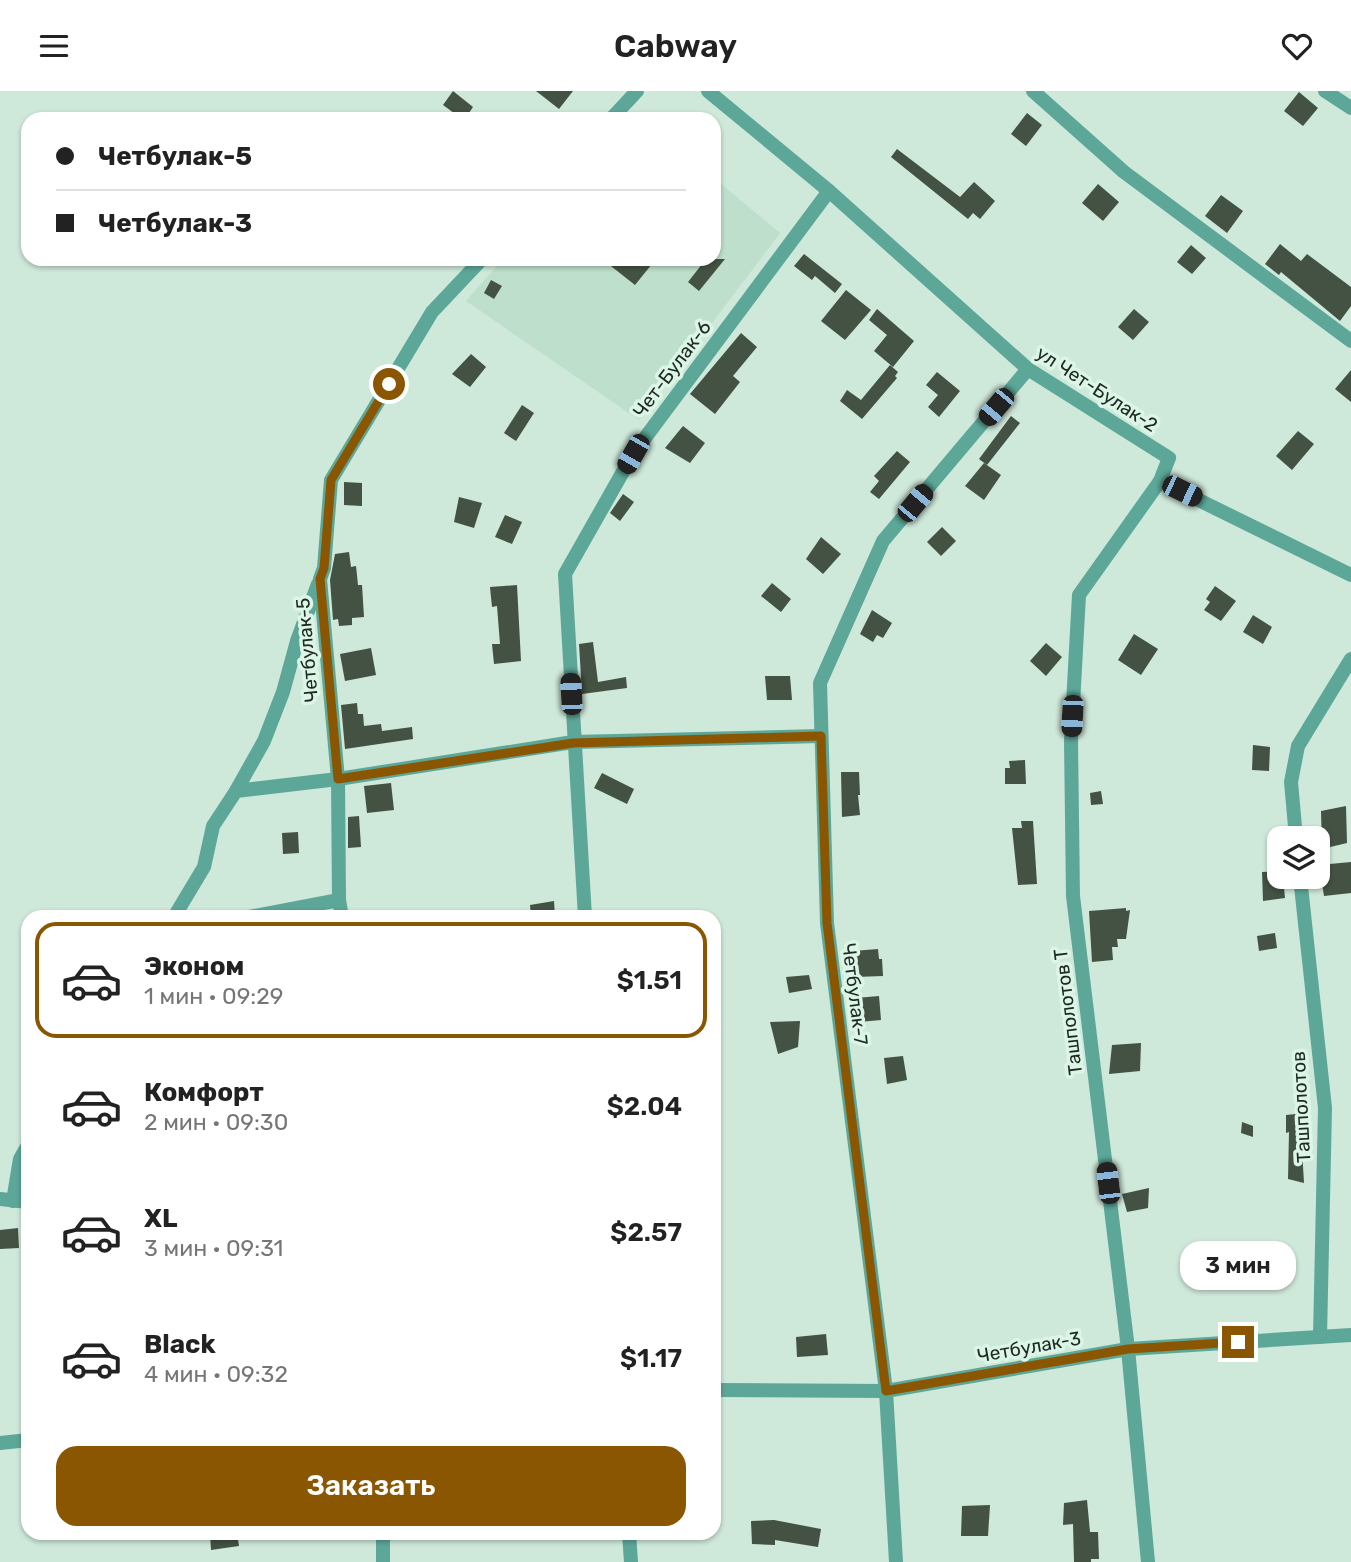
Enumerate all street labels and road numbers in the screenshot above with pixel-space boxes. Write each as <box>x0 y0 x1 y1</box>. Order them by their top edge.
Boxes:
street label: Чет-Булак-6 <box>628 316 716 422</box>
street label: ул Чет-Булак-2 <box>1032 341 1162 437</box>
street label: Четбулак-5 <box>291 597 323 703</box>
street label: Четбулак-7 <box>837 942 873 1046</box>
street label: Ташполотов Т <box>1049 947 1087 1077</box>
street label: Ташполотов <box>1287 1051 1315 1163</box>
street label: Четбулак-3 <box>975 1327 1083 1367</box>

